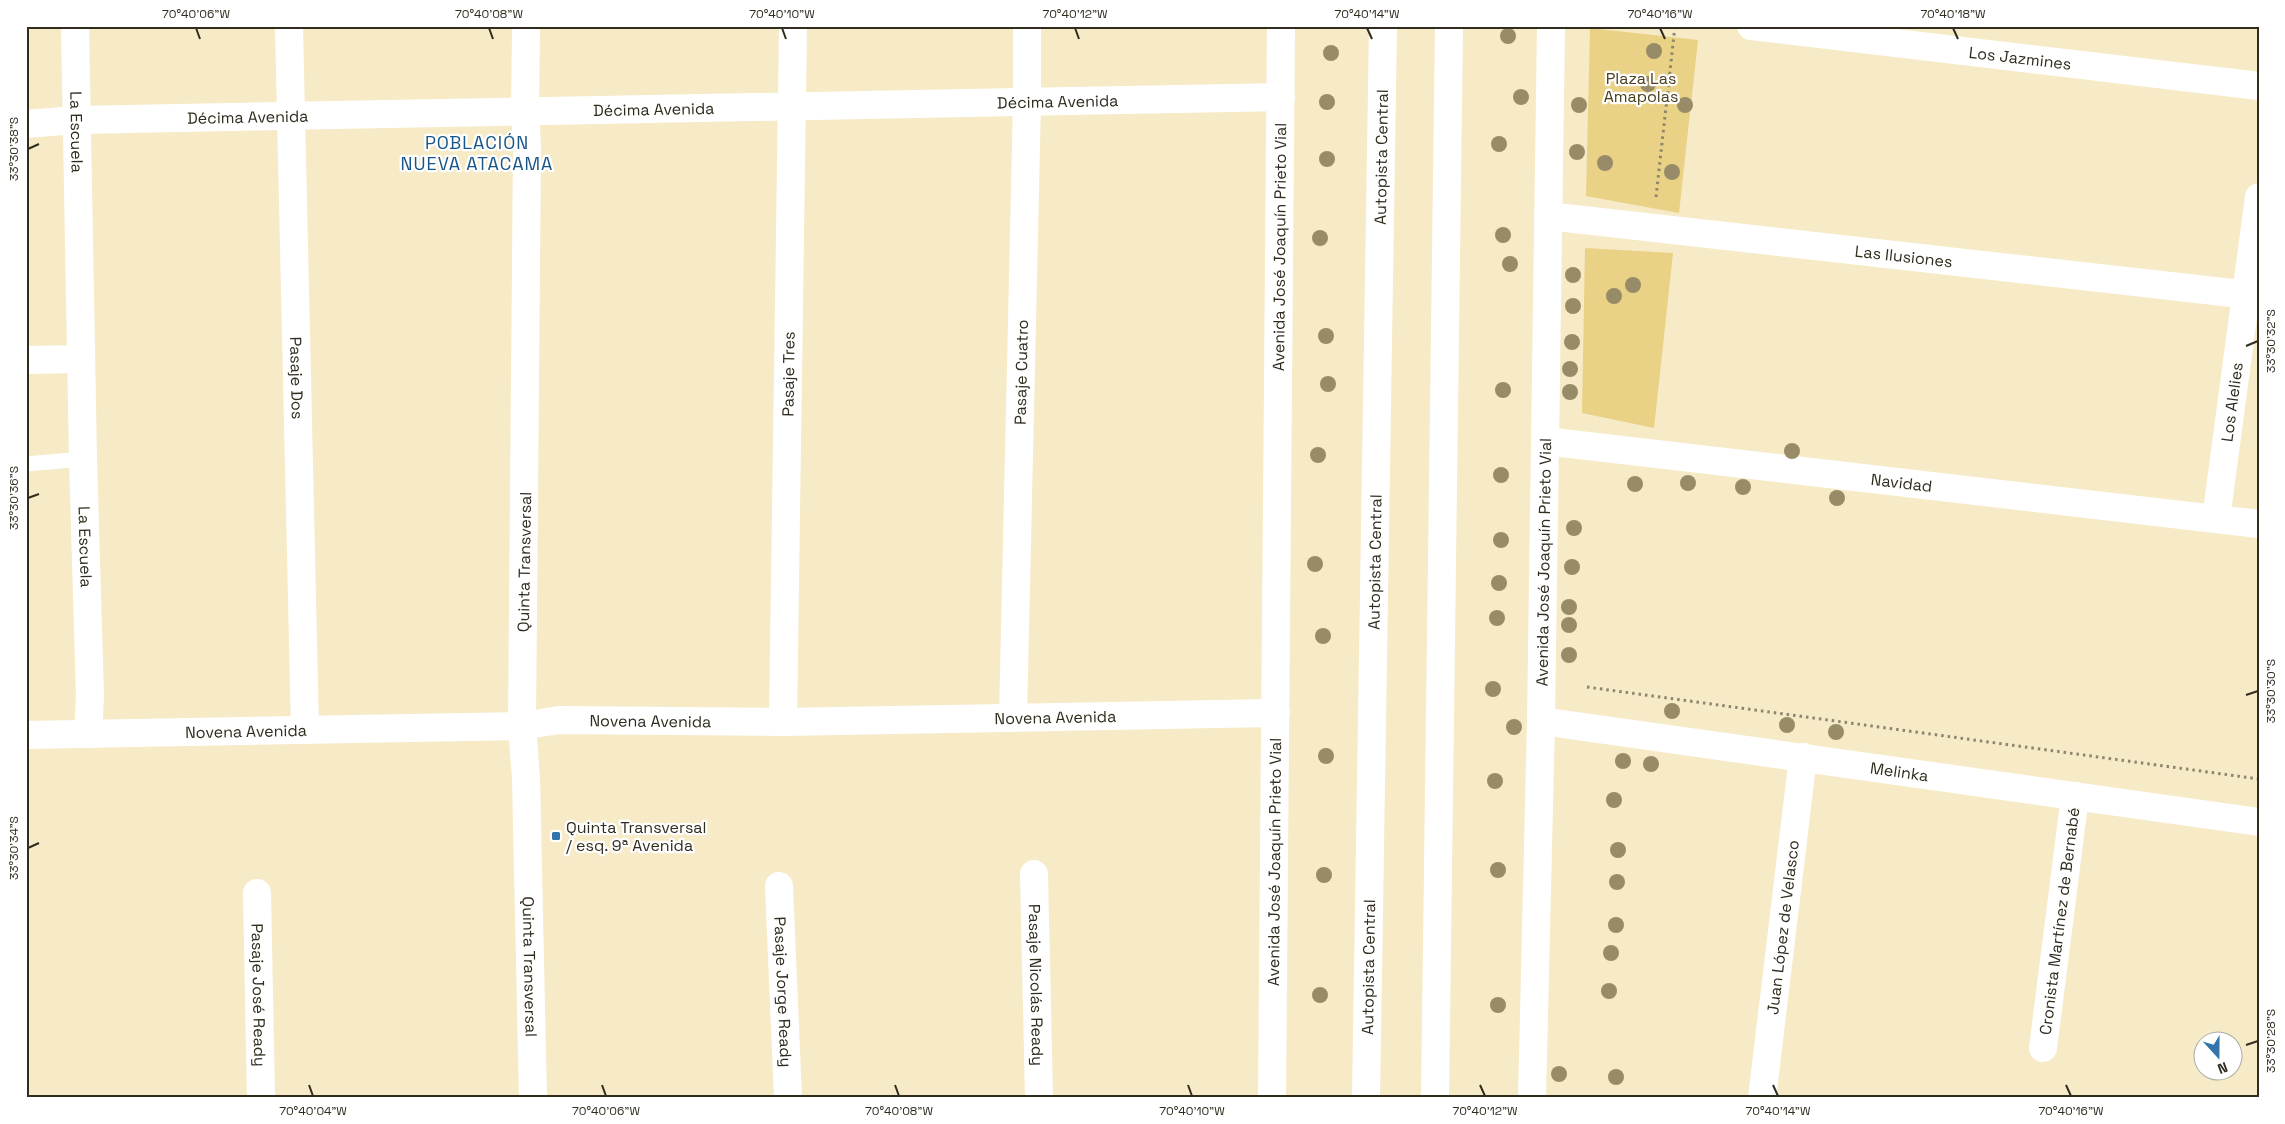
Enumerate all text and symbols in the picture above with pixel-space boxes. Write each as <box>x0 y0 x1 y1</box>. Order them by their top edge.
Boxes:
text: 70°40'06"W <box>162 6 230 22</box>
text: 70°40'08"W <box>455 6 523 22</box>
text: 70°40'10"W <box>749 6 815 22</box>
text: 70°40'12"W <box>1043 6 1108 22</box>
text: 70°40'14"W <box>1335 6 1400 22</box>
text: 70°40'16"W <box>1627 6 1693 22</box>
text: 70°40'18"W <box>1920 6 1986 22</box>
street label: Los Jazmines <box>1968 42 2073 75</box>
park label: Plaza Las Amapolas <box>1604 68 1678 107</box>
street label: Autopista Central <box>1370 89 1393 225</box>
street label: Décima Avenida <box>997 90 1119 113</box>
street label: La Escuela <box>65 91 88 173</box>
street label: Décima Avenida <box>593 98 715 121</box>
street label: Décima Avenida <box>187 106 309 129</box>
text: 33°30'38"S <box>6 117 22 181</box>
street label: Avenida José Joaquín Prieto Vial <box>1268 123 1291 371</box>
district label: POBLACIÓN NUEVA ATACAMA <box>401 131 553 175</box>
street label: Las Ilusiones <box>1854 241 1954 272</box>
text: 33°30'32"S <box>2263 309 2279 373</box>
street label: Pasaje Cuatro <box>1010 319 1033 425</box>
street label: Pasaje Tres <box>777 331 800 417</box>
street label: Pasaje Dos <box>285 336 308 419</box>
street label: Los Alelies <box>2216 361 2248 443</box>
street label: Avenida José Joaquín Prieto Vial <box>1531 438 1556 687</box>
text: 33°30'36"S <box>6 466 22 530</box>
street label: Navidad <box>1870 469 1933 497</box>
street label: Quinta Transversal <box>513 492 536 632</box>
street label: Autopista Central <box>1363 494 1387 630</box>
street label: La Escuela <box>73 506 97 588</box>
text: 33°30'30"S <box>2263 659 2279 723</box>
street label: Novena Avenida <box>994 706 1116 729</box>
street label: Novena Avenida <box>589 710 711 732</box>
street label: Novena Avenida <box>185 720 307 743</box>
street label: Avenida José Joaquín Prieto Vial <box>1263 738 1286 986</box>
street label: Melinka <box>1869 757 1930 786</box>
street label: Cronista Martínez de Bernabé <box>2035 806 2084 1036</box>
text: 33°30'34"S <box>6 816 22 880</box>
place label: Quinta Transversal / esq. 9ª Avenida <box>566 817 706 856</box>
marker: Quinta Transversal / esq. 9ª Avenida <box>550 830 562 842</box>
street label: Juan López de Velasco <box>1762 839 1804 1016</box>
street label: Quinta Transversal <box>518 896 542 1037</box>
street label: Autopista Central <box>1357 899 1380 1035</box>
street label: Pasaje Nicolás Ready <box>1024 904 1048 1066</box>
street label: Pasaje Jorge Ready <box>769 916 797 1068</box>
street label: Pasaje José Ready <box>247 923 270 1067</box>
text: 33°30'28"S <box>2263 1009 2279 1073</box>
north arrow <box>2192 1032 2242 1082</box>
text: N <box>2215 1058 2230 1078</box>
text: 70°40'04"W <box>279 1103 347 1119</box>
text: 70°40'06"W <box>572 1103 640 1119</box>
text: 70°40'08"W <box>865 1103 933 1119</box>
text: 70°40'10"W <box>1159 1103 1225 1119</box>
text: 70°40'12"W <box>1453 1103 1518 1119</box>
text: 70°40'14"W <box>1746 1103 1811 1119</box>
text: 70°40'16"W <box>2038 1103 2104 1119</box>

